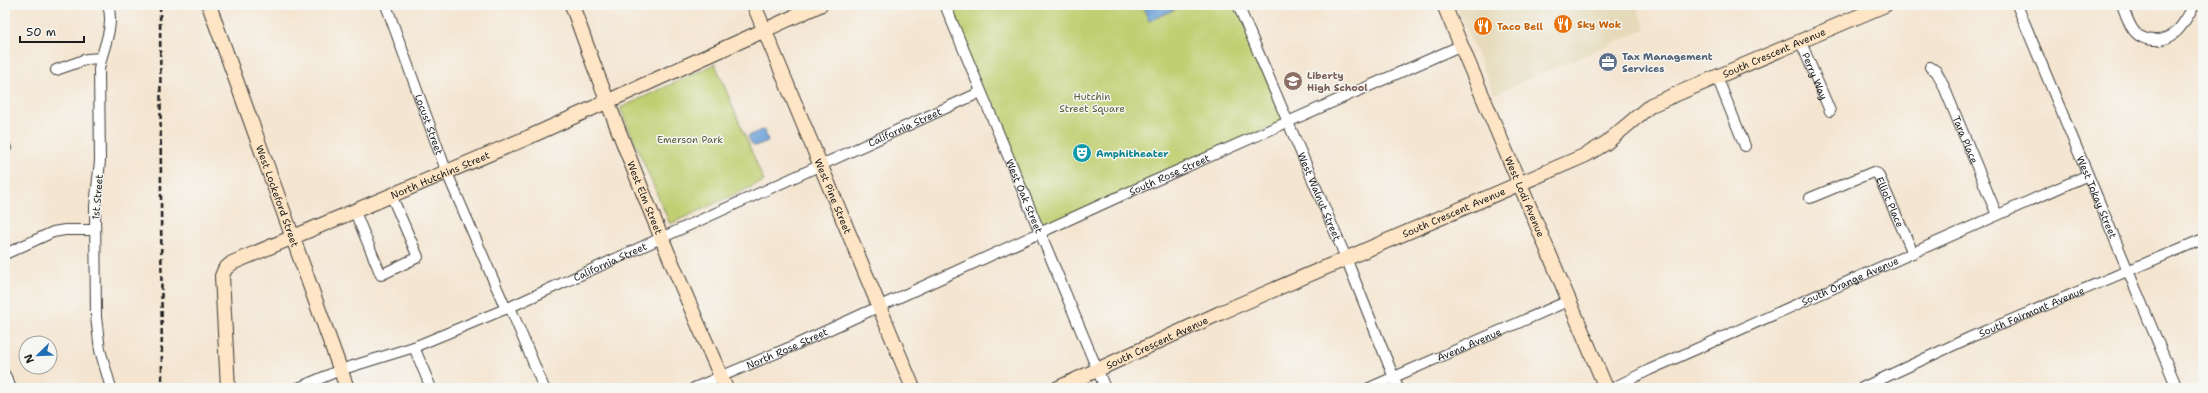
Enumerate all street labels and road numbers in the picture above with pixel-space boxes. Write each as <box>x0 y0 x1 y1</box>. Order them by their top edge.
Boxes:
street label: South Crescent Avenue <box>1720 25 1828 81</box>
street label: Perry Way <box>1799 51 1831 102</box>
street label: Locust Street <box>412 92 446 157</box>
street label: California Street <box>866 105 944 150</box>
street label: Tara Place <box>1950 114 1981 166</box>
street label: West Lockeford Street <box>253 143 302 249</box>
street label: North Hutchins Street <box>389 148 492 202</box>
street label: West Walnut Street <box>1295 150 1344 243</box>
street label: South Rose Street <box>1127 151 1212 198</box>
street label: West Lodi Avenue <box>1502 154 1548 239</box>
street label: West Tokay Street <box>2074 154 2120 240</box>
street label: West Pine Street <box>811 157 854 236</box>
street label: West Oak Street <box>1003 157 1046 235</box>
street label: West Elm Street <box>624 159 665 236</box>
street label: 1st Street <box>89 174 106 220</box>
street label: Elliot Place <box>1873 175 1907 230</box>
street label: South Crescent Avenue <box>1400 184 1508 241</box>
street label: California Street <box>571 239 649 284</box>
street label: South Orange Avenue <box>1799 254 1901 309</box>
street label: South Fairmont Avenue <box>1977 284 2087 340</box>
street label: South Crescent Avenue <box>1104 313 1211 372</box>
street label: North Rose Street <box>744 325 830 372</box>
street label: Avena Avenue <box>1435 325 1504 365</box>

